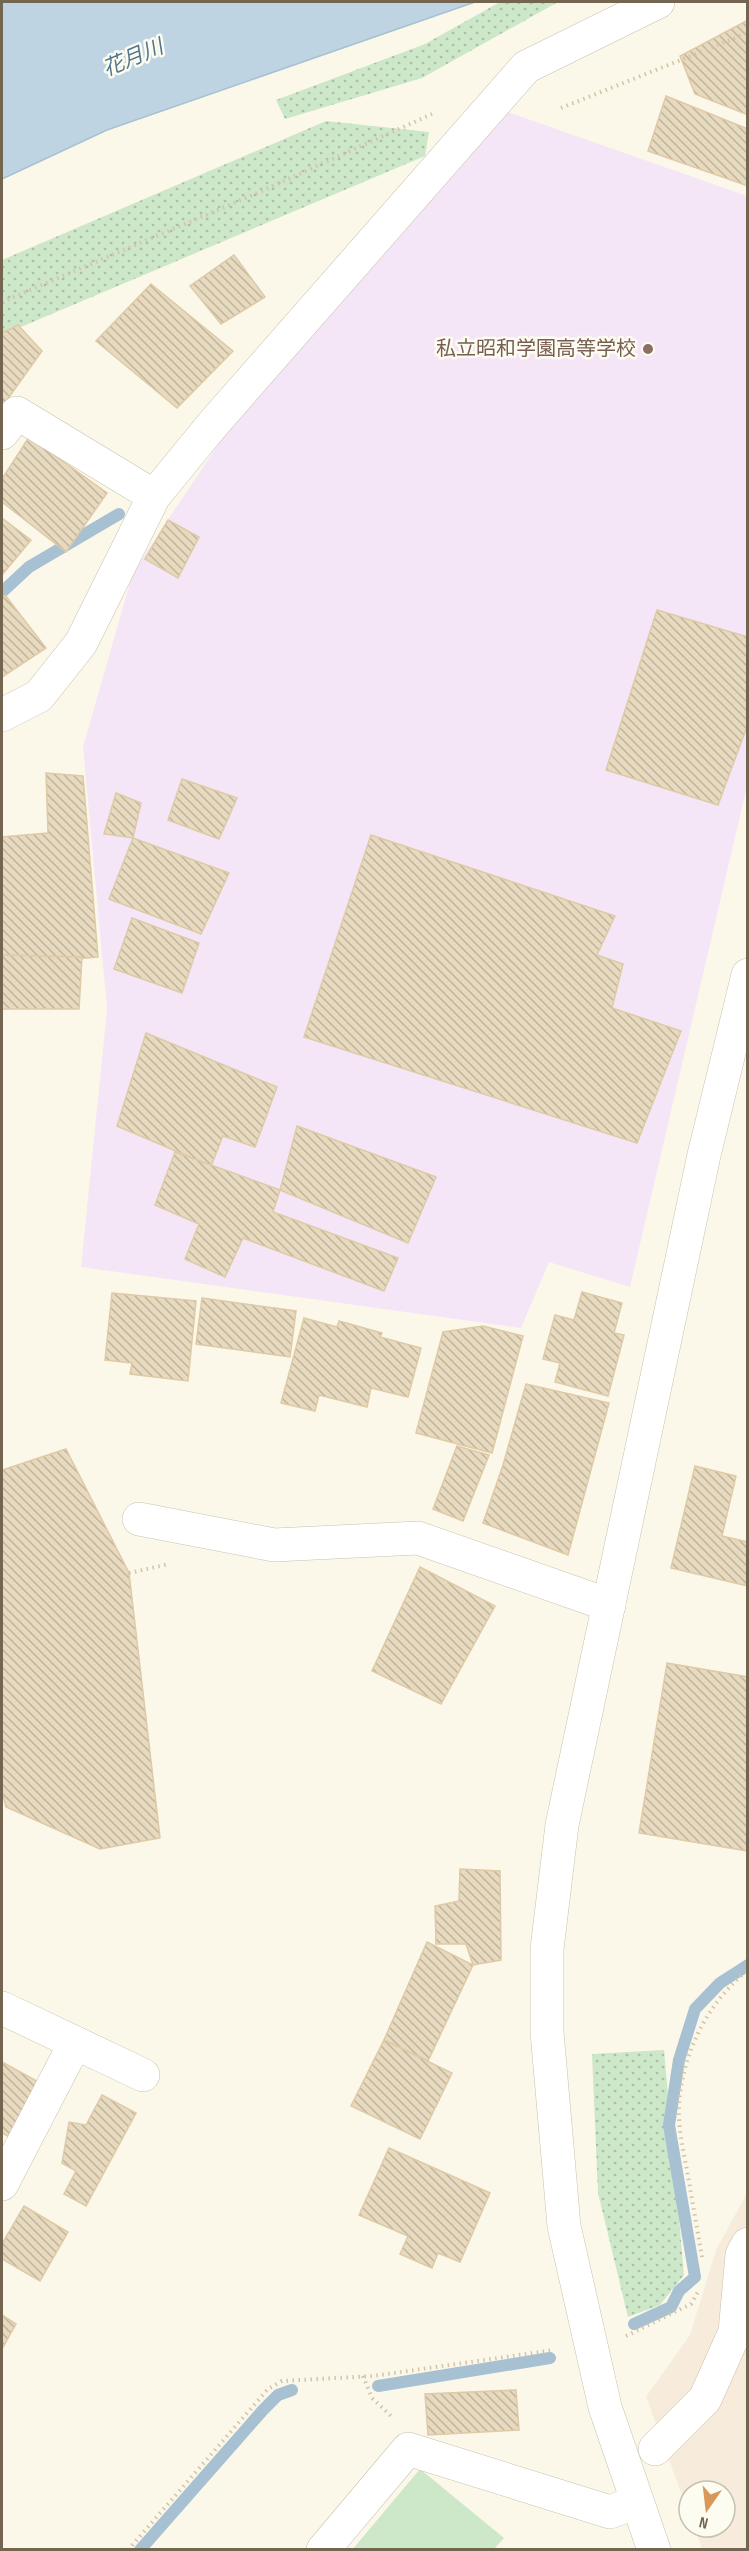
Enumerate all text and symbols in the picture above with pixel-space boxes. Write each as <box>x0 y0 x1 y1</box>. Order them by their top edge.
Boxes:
water label: 花月川 <box>99 33 169 82</box>
place label: 私立昭和学園高等学校 <box>436 337 636 361</box>
marker: 私立昭和学園高等学校 <box>641 342 655 356</box>
north arrow <box>677 2479 737 2539</box>
text: N <box>697 2512 710 2532</box>

